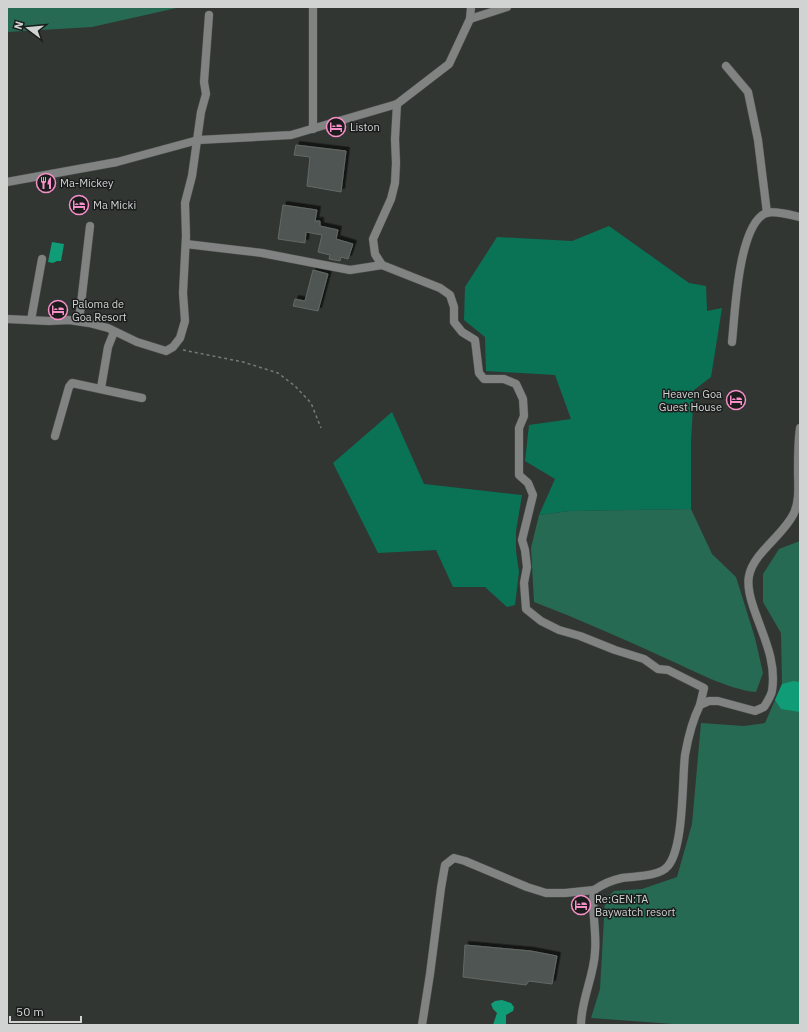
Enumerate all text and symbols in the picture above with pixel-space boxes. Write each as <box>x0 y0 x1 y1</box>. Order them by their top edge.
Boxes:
north arrow <box>8 8 48 48</box>
text: N <box>11 19 26 31</box>
hotel icon: Liston <box>325 116 347 138</box>
place label: Liston <box>350 120 380 134</box>
restaurant icon: Ma-Mickey <box>35 172 57 194</box>
place label: Ma-Mickey <box>60 176 114 190</box>
hotel icon: Ma Micki <box>68 194 90 216</box>
place label: Ma Micki <box>93 198 136 212</box>
place label: Paloma de Goa Resort <box>72 297 127 324</box>
hotel icon: Paloma de Goa Resort <box>47 299 69 321</box>
place label: Heaven Goa Guest House <box>659 387 722 414</box>
hotel icon: Heaven Goa Guest House <box>725 389 747 411</box>
place label: Re:GEN:TA Baywatch resort <box>595 892 676 919</box>
hotel icon: Re:GEN:TA Baywatch resort <box>570 894 592 916</box>
scale bar <box>10 998 81 1024</box>
text: 50 m <box>16 1004 44 1019</box>

